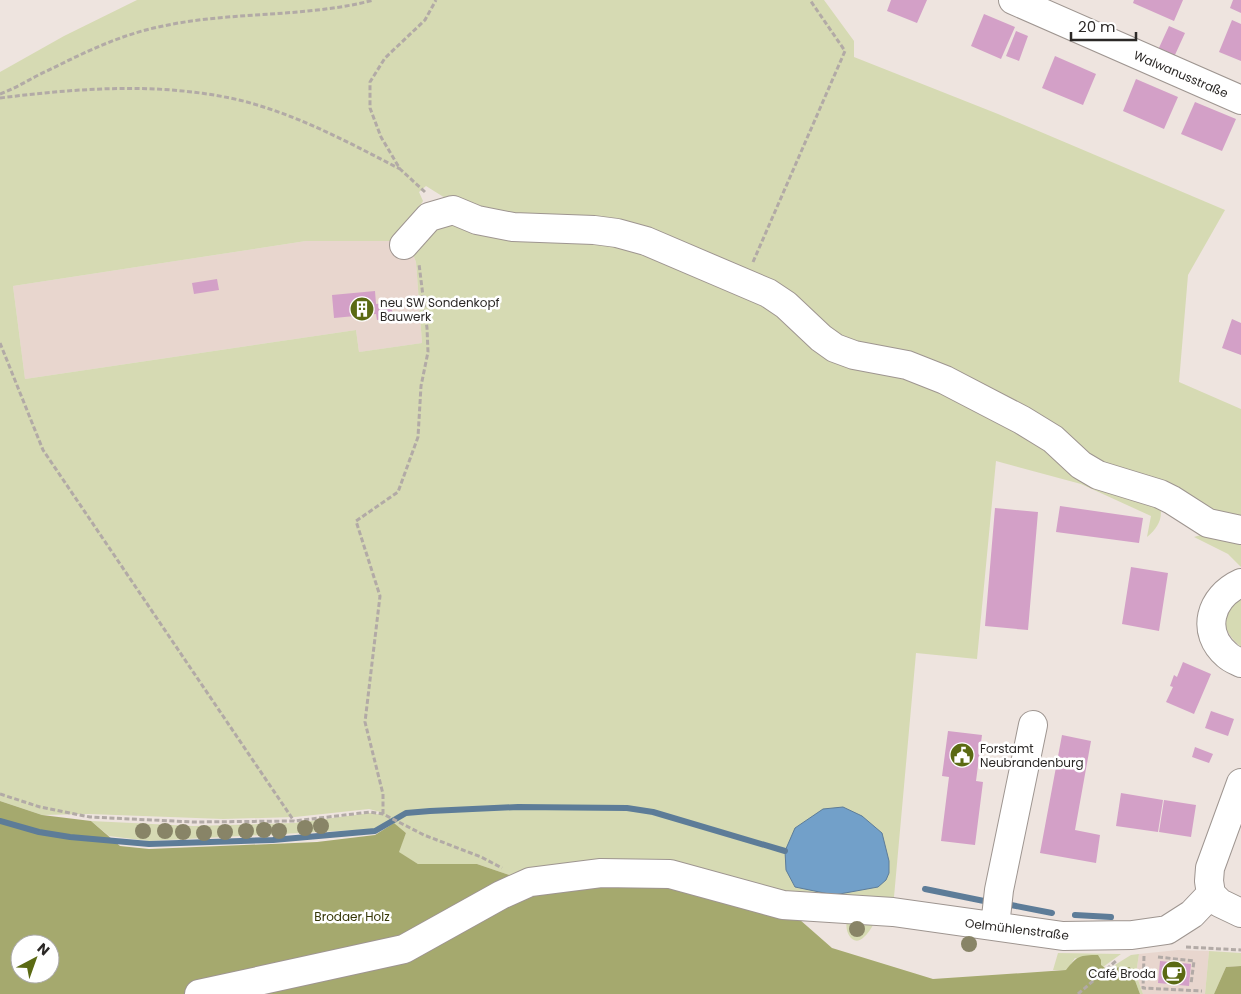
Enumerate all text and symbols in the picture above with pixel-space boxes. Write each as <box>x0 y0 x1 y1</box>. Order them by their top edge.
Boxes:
scale bar <box>1071 10 1136 42</box>
text: 20 m <box>1078 16 1116 37</box>
street label: Walwanusstraße <box>1131 46 1231 102</box>
place label: neu SW Sondenkopf Bauwerk <box>380 294 500 325</box>
building icon: neu SW Sondenkopf Bauwerk <box>349 296 375 322</box>
place label: Forstamt Neubrandenburg <box>980 740 1084 771</box>
public building icon: Forstamt Neubrandenburg <box>949 742 975 768</box>
park label: Brodaer Holz <box>314 908 390 925</box>
street label: Oelmühlenstraße <box>964 914 1070 944</box>
north arrow <box>10 934 60 984</box>
text: N <box>33 938 54 960</box>
cafe icon: Café Broda <box>1161 960 1187 986</box>
place label: Café Broda <box>1088 965 1156 982</box>

